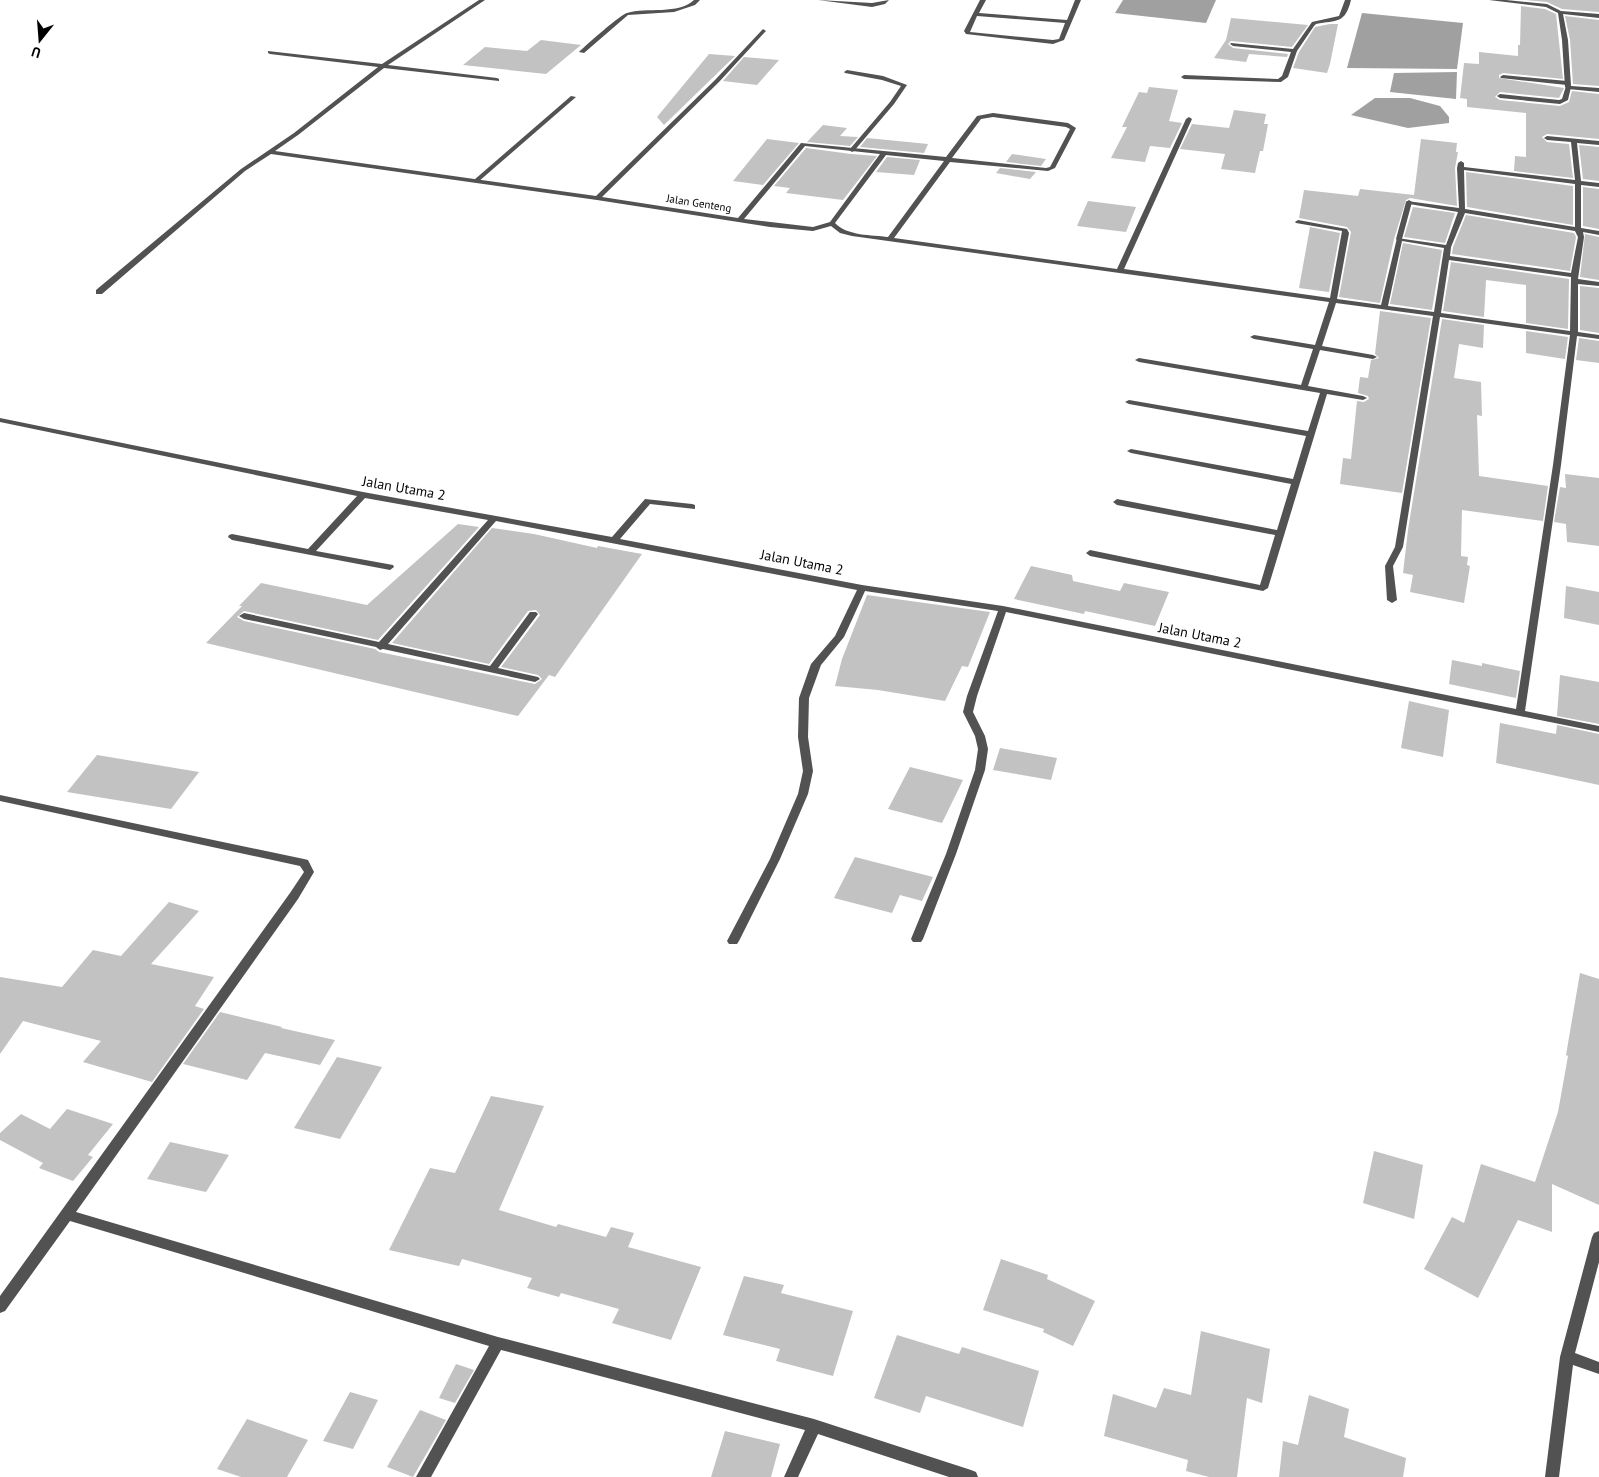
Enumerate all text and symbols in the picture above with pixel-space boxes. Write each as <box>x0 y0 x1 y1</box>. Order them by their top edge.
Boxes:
north arrow <box>15 15 65 65</box>
text: U <box>29 43 43 62</box>
street label: Jalan Genteng <box>664 191 733 215</box>
street label: Jalan Utama 2 <box>360 472 447 504</box>
street label: Jalan Utama 2 <box>758 545 845 579</box>
street label: Jalan Utama 2 <box>1156 618 1243 652</box>

